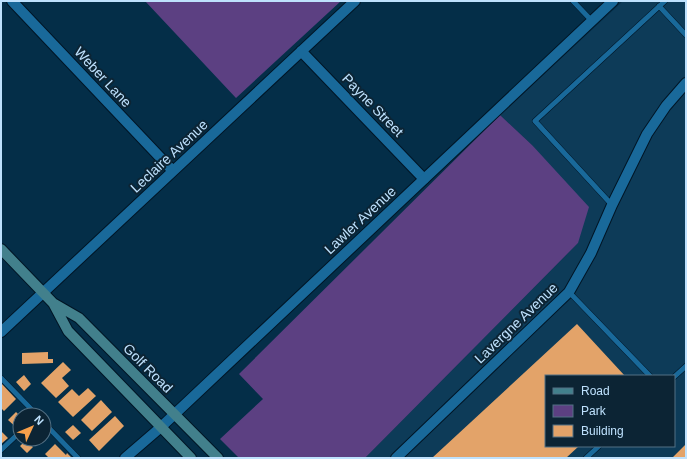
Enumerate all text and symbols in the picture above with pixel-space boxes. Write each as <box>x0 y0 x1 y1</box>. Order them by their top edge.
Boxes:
street label: Weber Lane <box>71 44 135 110</box>
street label: Payne Street <box>339 70 407 140</box>
street label: Leclaire Avenue <box>127 116 211 196</box>
street label: Lawler Avenue <box>321 183 399 257</box>
street label: Lavergne Avenue <box>471 279 561 367</box>
street label: Golf Road <box>120 340 176 396</box>
legend <box>545 375 675 447</box>
text: Road <box>581 384 610 398</box>
text: Park <box>581 404 607 418</box>
north arrow <box>12 407 52 447</box>
text: N <box>32 413 46 427</box>
text: Building <box>581 424 624 438</box>

